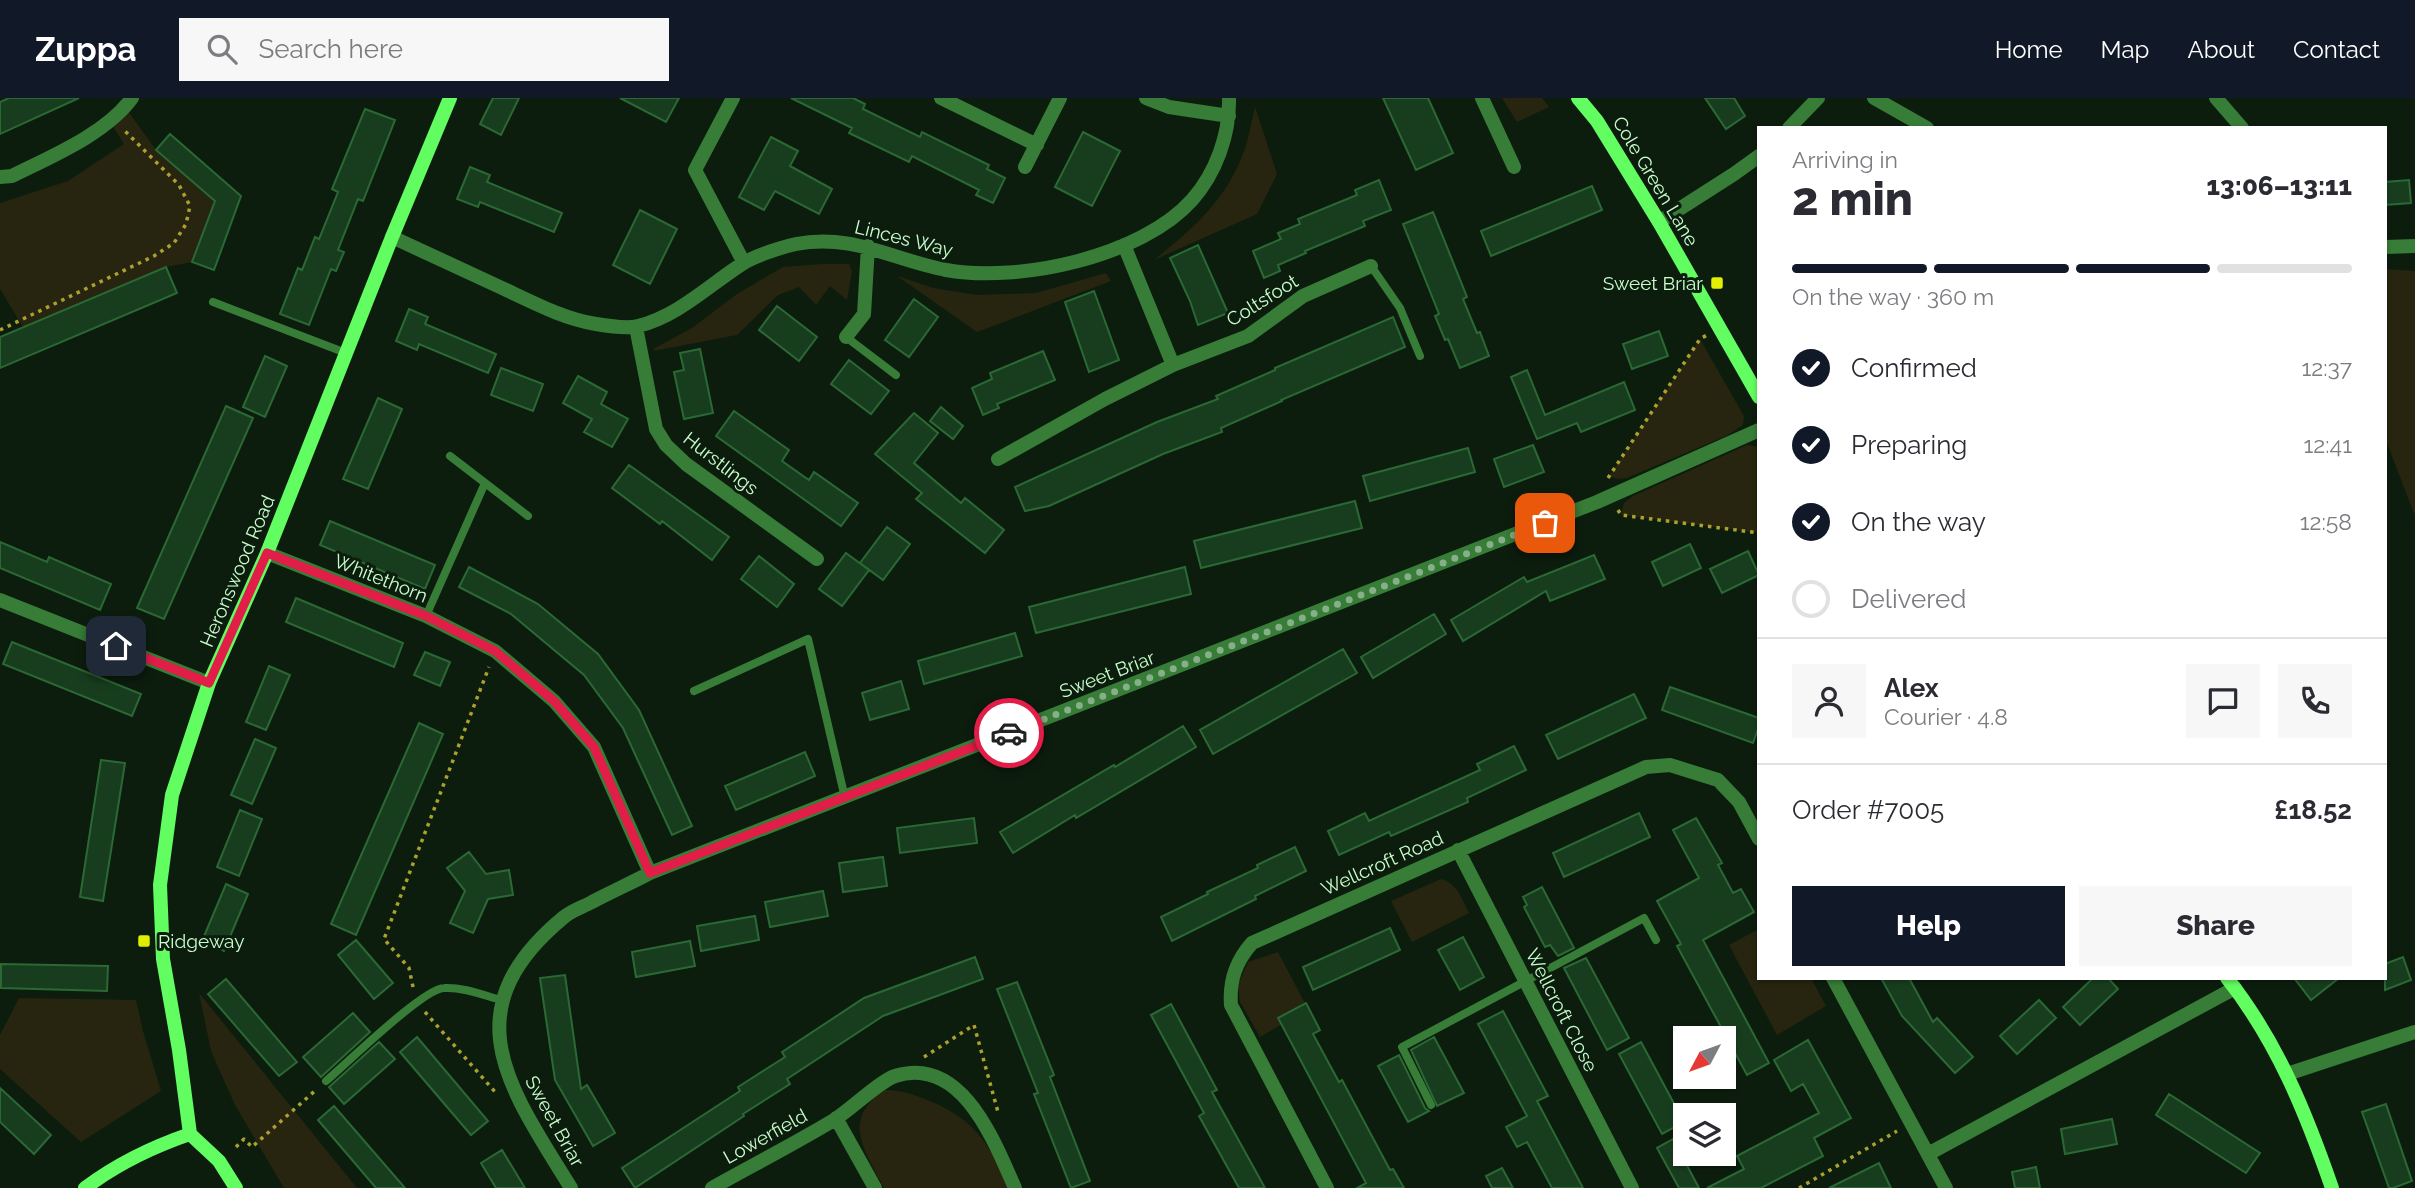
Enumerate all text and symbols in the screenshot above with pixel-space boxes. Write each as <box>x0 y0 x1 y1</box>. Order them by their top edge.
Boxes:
search box <box>179 18 669 81</box>
text: Zuppa <box>35 30 137 69</box>
icon: search <box>203 30 241 68</box>
text: Search here <box>259 34 403 64</box>
text: Home <box>1995 35 2063 64</box>
text: Map <box>2101 35 2149 64</box>
text: About <box>2187 35 2255 64</box>
text: Contact <box>2293 35 2380 64</box>
street label: Cole Green Lane <box>1609 112 1703 250</box>
text: Arriving in <box>1792 146 1898 173</box>
text: 13:06–13:11 <box>2207 171 2352 201</box>
text: 2 min <box>1792 172 1913 226</box>
street label: Linces Way <box>853 215 955 261</box>
street label: Coltsfoot <box>1222 269 1302 330</box>
place label: Sweet Briar <box>1603 272 1703 294</box>
marker: Sweet Briar <box>1709 275 1725 291</box>
text: On the way · 360 m <box>1792 283 1994 310</box>
icon: check <box>1792 349 1830 387</box>
text: Confirmed <box>1851 353 1977 383</box>
text: 12:37 <box>2301 354 2352 381</box>
icon: check <box>1792 426 1830 464</box>
street label: Hurstlings <box>679 427 763 499</box>
text: Preparing <box>1851 430 1967 460</box>
text: 12:41 <box>2303 431 2352 458</box>
street label: Heronswood Road <box>195 492 279 650</box>
pin <box>1515 493 1575 553</box>
icon: check <box>1792 503 1830 541</box>
icon: bag <box>1526 504 1564 542</box>
text: On the way <box>1851 507 1986 537</box>
text: 12:58 <box>2300 508 2352 535</box>
street label: Whitethorn <box>331 549 431 607</box>
text: Delivered <box>1851 584 1966 614</box>
pin <box>86 616 146 676</box>
icon: home <box>97 627 135 665</box>
street label: Sweet Briar <box>1056 646 1158 702</box>
button: person <box>1792 664 1866 738</box>
button: chat <box>2186 664 2260 738</box>
button: phone <box>2278 664 2352 738</box>
text: Alex <box>1884 673 1939 703</box>
courier <box>974 698 1044 768</box>
text: Courier · 4.8 <box>1884 703 2008 730</box>
icon: car <box>990 714 1028 752</box>
text: Order #7005 <box>1792 795 1944 825</box>
text: £18.52 <box>2274 795 2352 825</box>
street label: Wellcroft Road <box>1318 826 1446 900</box>
button: Help <box>1792 886 2065 966</box>
button: Share <box>2079 886 2352 966</box>
place label: Ridgeway <box>158 930 244 952</box>
marker: Ridgeway <box>136 933 152 949</box>
street label: Wellcroft Close <box>1521 945 1603 1075</box>
north arrow <box>1673 1026 1736 1088</box>
map controls <box>1673 1026 1736 1166</box>
street label: Sweet Briar <box>521 1072 589 1170</box>
button: layers <box>1673 1103 1736 1166</box>
street label: Lowerfield <box>719 1104 811 1168</box>

